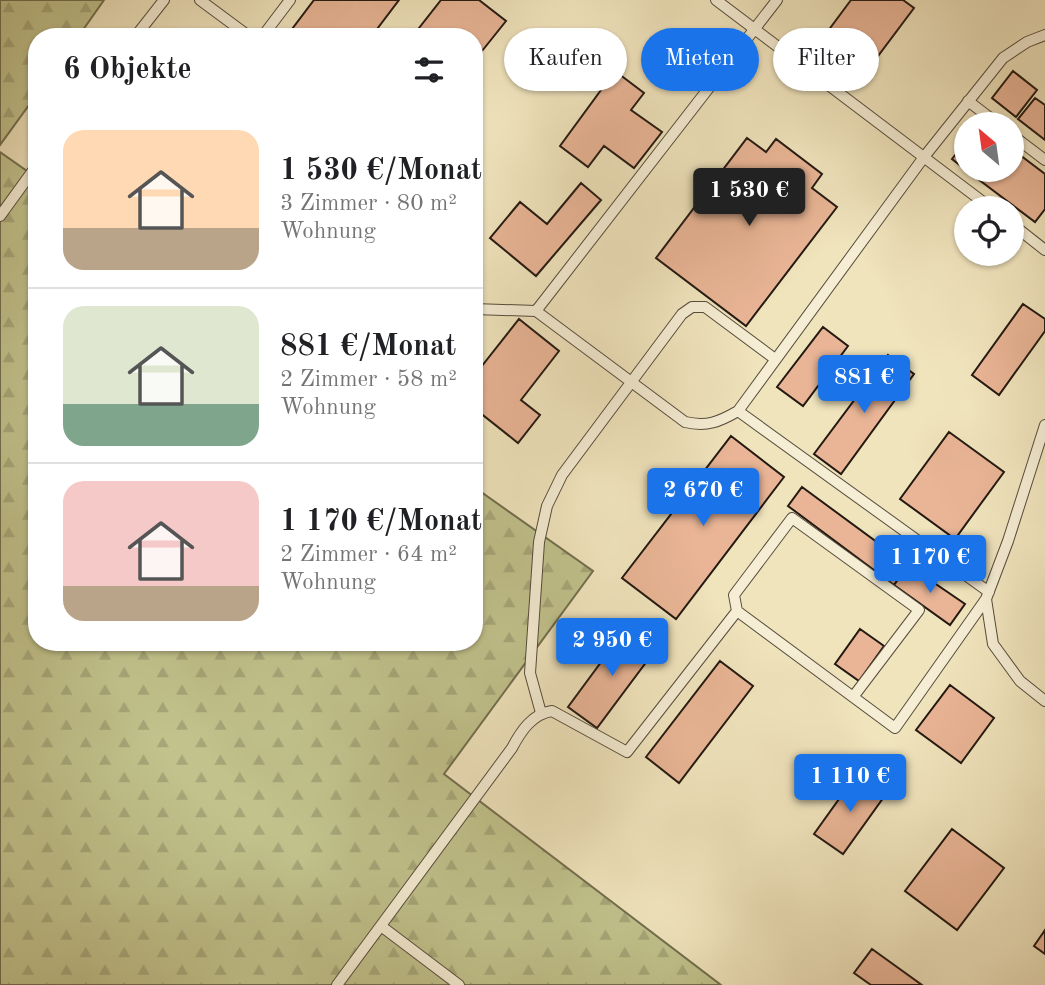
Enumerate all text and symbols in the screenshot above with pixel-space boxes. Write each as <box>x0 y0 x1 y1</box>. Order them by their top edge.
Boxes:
chip: Kaufen <box>504 28 627 91</box>
chip: Mieten <box>641 28 759 91</box>
chip: Filter <box>773 28 879 91</box>
icon: filters <box>410 51 448 89</box>
text: 6 Objekte <box>63 55 192 85</box>
north arrow <box>954 112 1024 182</box>
map controls <box>954 112 1024 266</box>
text: 1 530 €/Monat <box>280 156 482 186</box>
icon: home <box>119 158 203 242</box>
pin: 1 530 € <box>684 168 814 228</box>
text: 1 530 € <box>709 179 789 202</box>
text: 3 Zimmer · 80 m² <box>280 192 457 215</box>
button: locate <box>954 196 1024 266</box>
text: Wohnung <box>280 220 376 243</box>
text: 881 €/Monat <box>280 332 456 362</box>
icon: home <box>119 334 203 418</box>
pin: 881 € <box>815 356 913 415</box>
text: 881 € <box>834 366 894 389</box>
text: 2 Zimmer · 58 m² <box>280 368 457 391</box>
text: Wohnung <box>280 396 376 419</box>
pin: 2 670 € <box>638 468 768 528</box>
text: 2 670 € <box>663 479 743 502</box>
text: 1 170 €/Monat <box>280 507 482 537</box>
icon: home <box>119 509 203 593</box>
pin: 1 170 € <box>865 536 995 595</box>
text: 2 Zimmer · 64 m² <box>280 543 457 566</box>
text: 1 170 € <box>890 546 970 569</box>
text: Wohnung <box>280 571 376 594</box>
pin: 2 950 € <box>547 618 677 678</box>
text: 2 950 € <box>572 629 652 652</box>
pin: 1 110 € <box>785 754 915 814</box>
text: 1 110 € <box>810 765 890 788</box>

